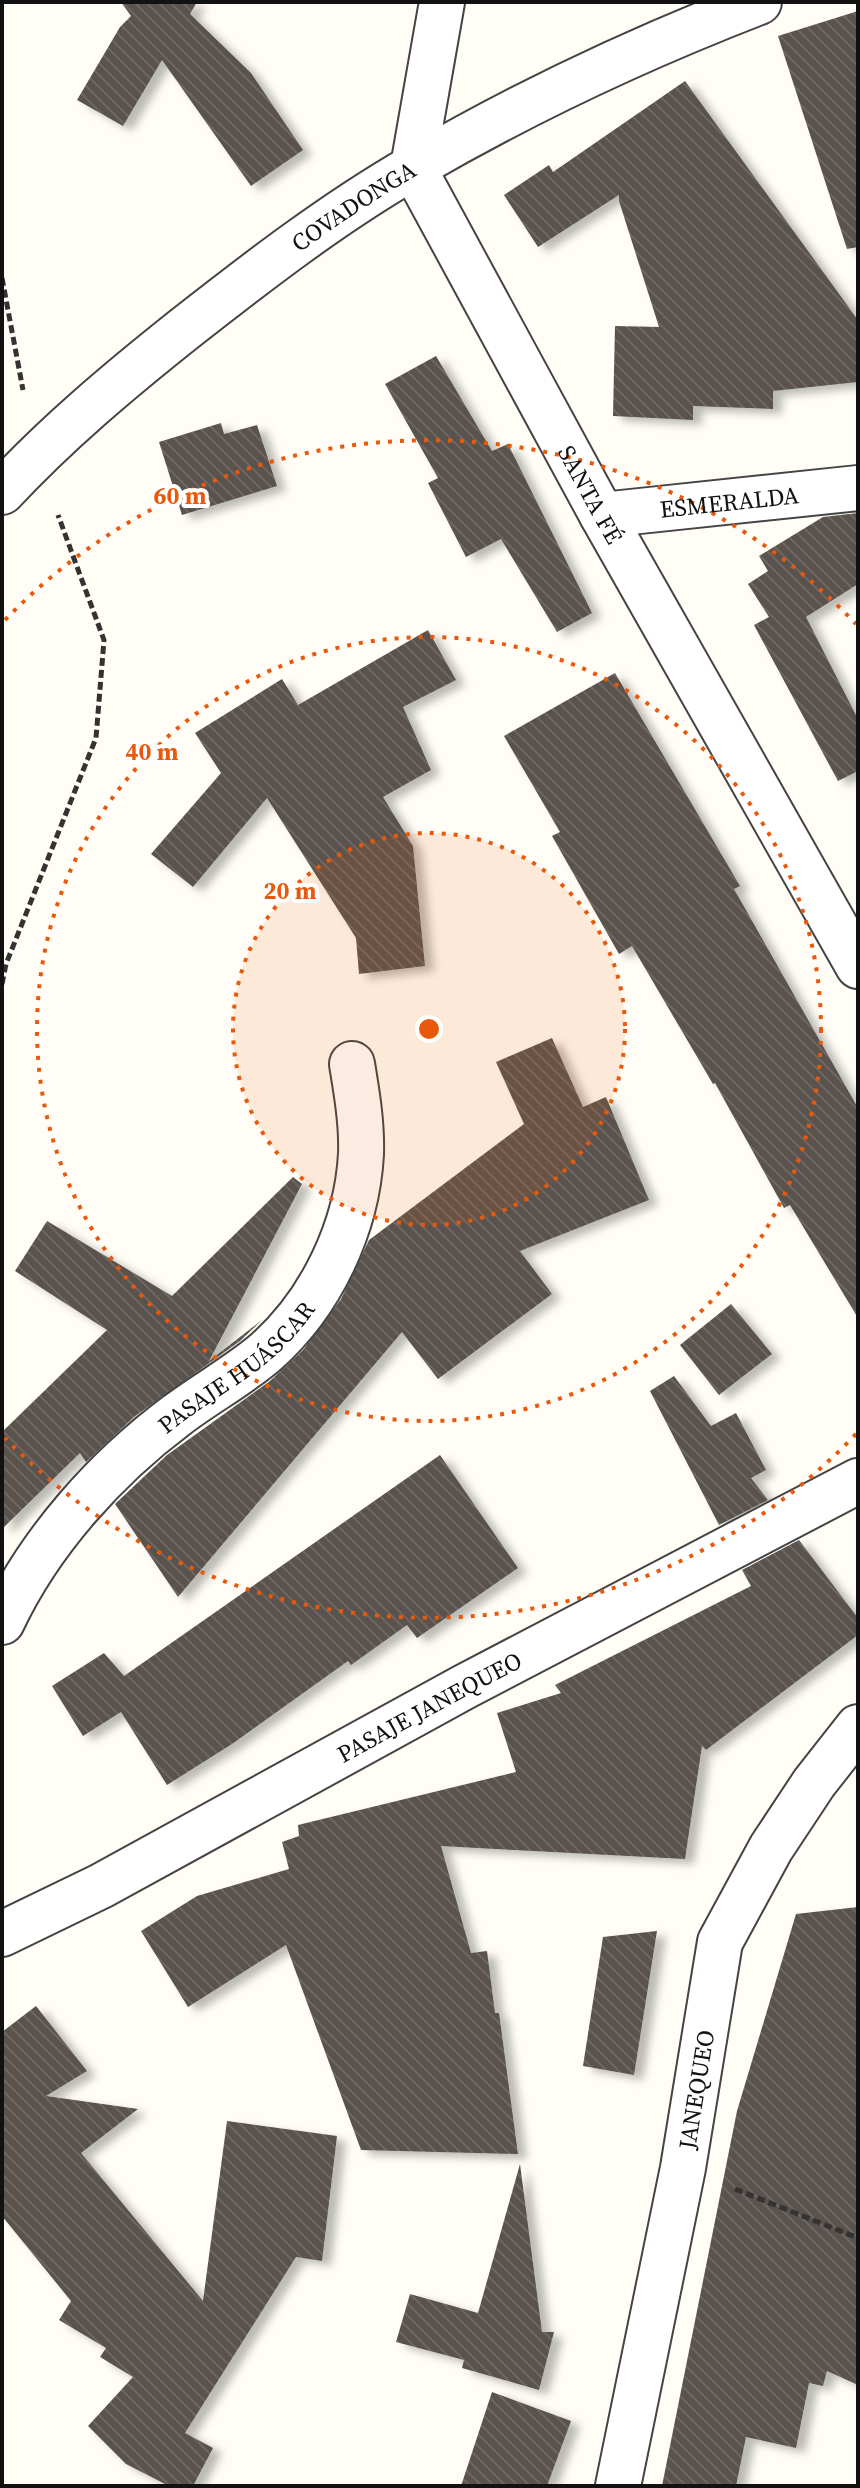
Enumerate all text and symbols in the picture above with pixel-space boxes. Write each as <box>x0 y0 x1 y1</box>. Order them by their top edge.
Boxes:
street label: COVADONGA <box>284 153 422 259</box>
street label: SANTA FÉ <box>551 439 631 549</box>
street label: ESMERALDA <box>658 478 801 525</box>
text: 60 m <box>154 479 207 512</box>
text: 40 m <box>126 735 179 768</box>
text: 20 m <box>264 874 317 907</box>
centre of rings <box>415 1015 443 1043</box>
street label: PASAJE HUÁSCAR <box>150 1294 322 1441</box>
street label: PASAJE JANEQUEO <box>331 1643 527 1770</box>
street label: JANEQUEO <box>670 2027 722 2153</box>

